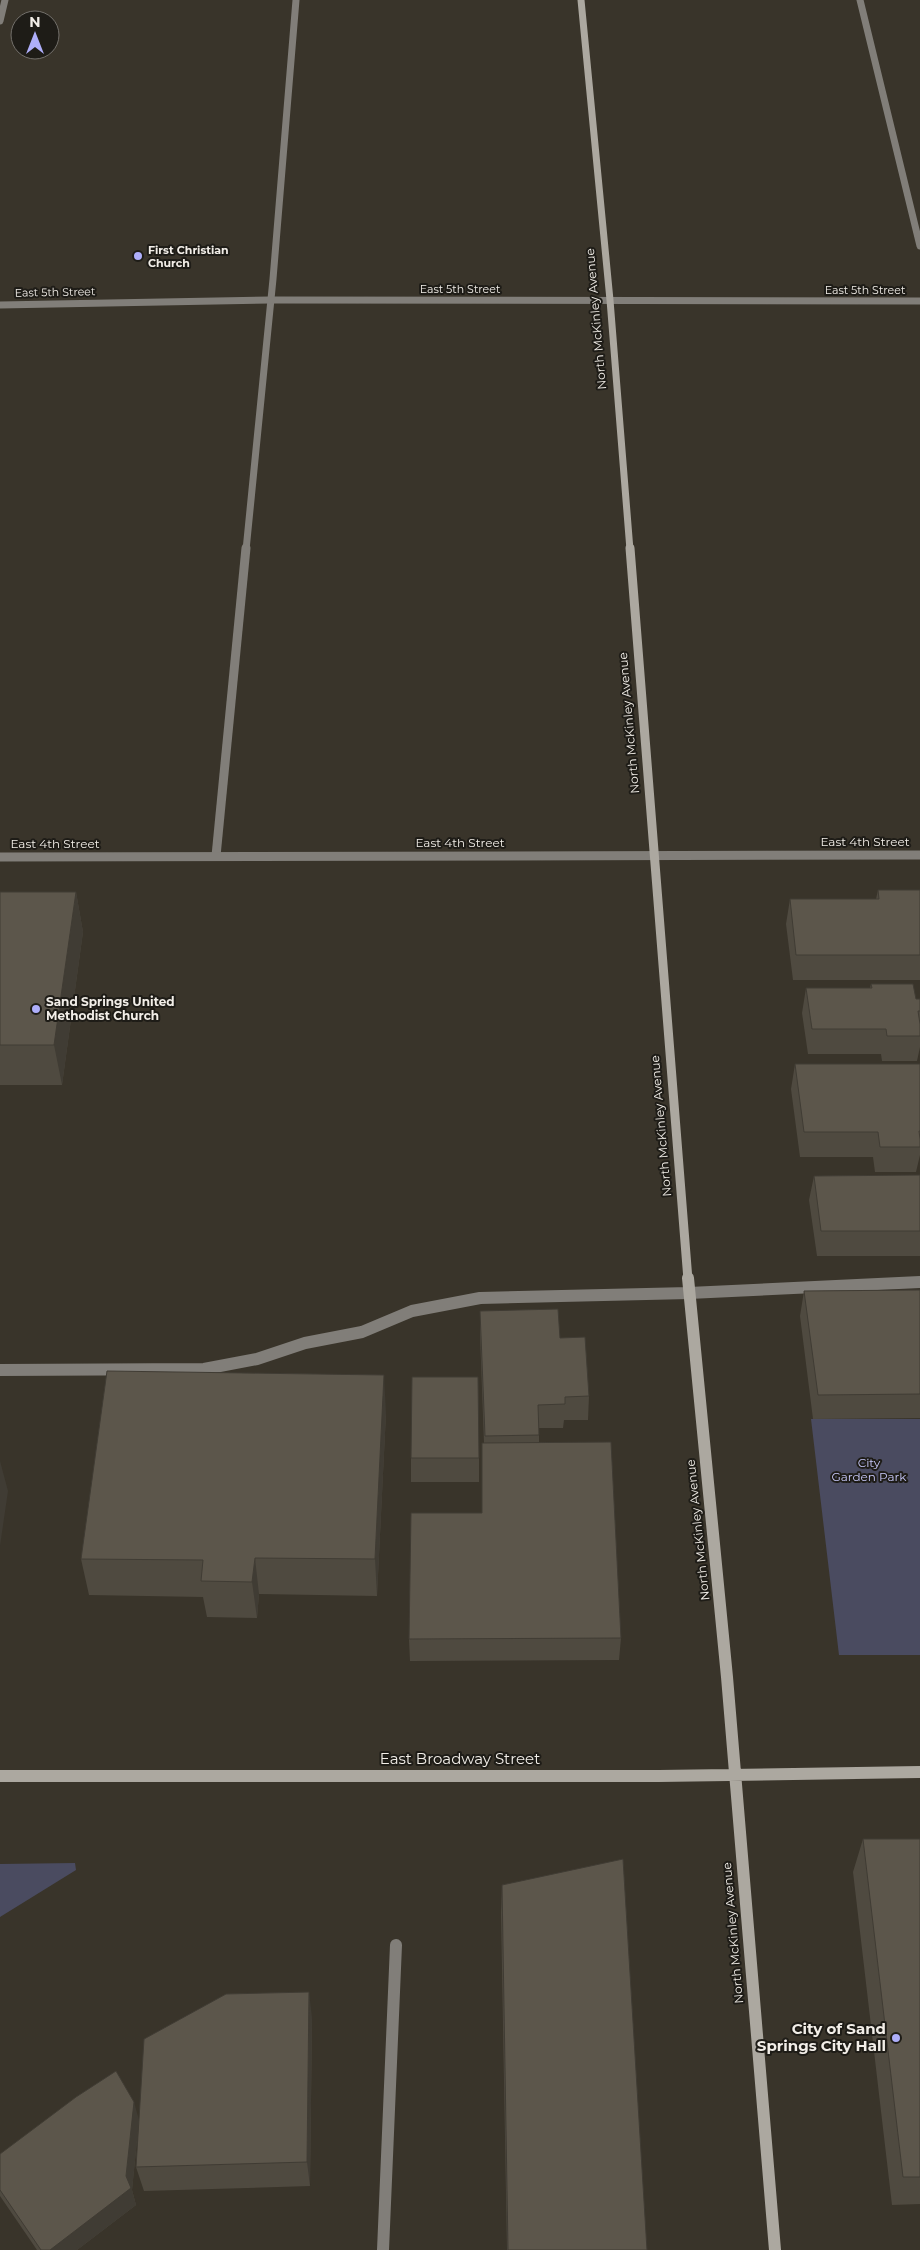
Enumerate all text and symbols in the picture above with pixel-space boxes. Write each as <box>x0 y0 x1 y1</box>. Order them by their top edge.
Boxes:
north arrow <box>10 10 60 60</box>
text: N <box>29 13 41 31</box>
place label: First Christian Church <box>148 243 229 270</box>
street label: North McKinley Avenue <box>582 248 609 390</box>
marker: First Christian Church <box>132 250 144 262</box>
street label: East 5th Street <box>420 282 501 296</box>
street label: East 5th Street <box>825 283 906 297</box>
street label: East 5th Street <box>15 284 96 300</box>
street label: North McKinley Avenue <box>615 652 642 794</box>
street label: East 4th Street <box>820 834 910 849</box>
street label: East 4th Street <box>415 835 505 850</box>
street label: East 4th Street <box>10 836 100 851</box>
place label: Sand Springs United Methodist Church <box>46 994 175 1023</box>
marker: Sand Springs United Methodist Church <box>30 1003 42 1015</box>
street label: North McKinley Avenue <box>647 1055 674 1197</box>
park label: City Garden Park <box>831 1455 907 1484</box>
street label: North McKinley Avenue <box>683 1459 712 1601</box>
street label: East Broadway Street <box>380 1749 540 1768</box>
street label: North McKinley Avenue <box>719 1862 746 2004</box>
place label: City of Sand Springs City Hall <box>757 2019 886 2055</box>
marker: City of Sand Springs City Hall <box>890 2032 902 2044</box>

